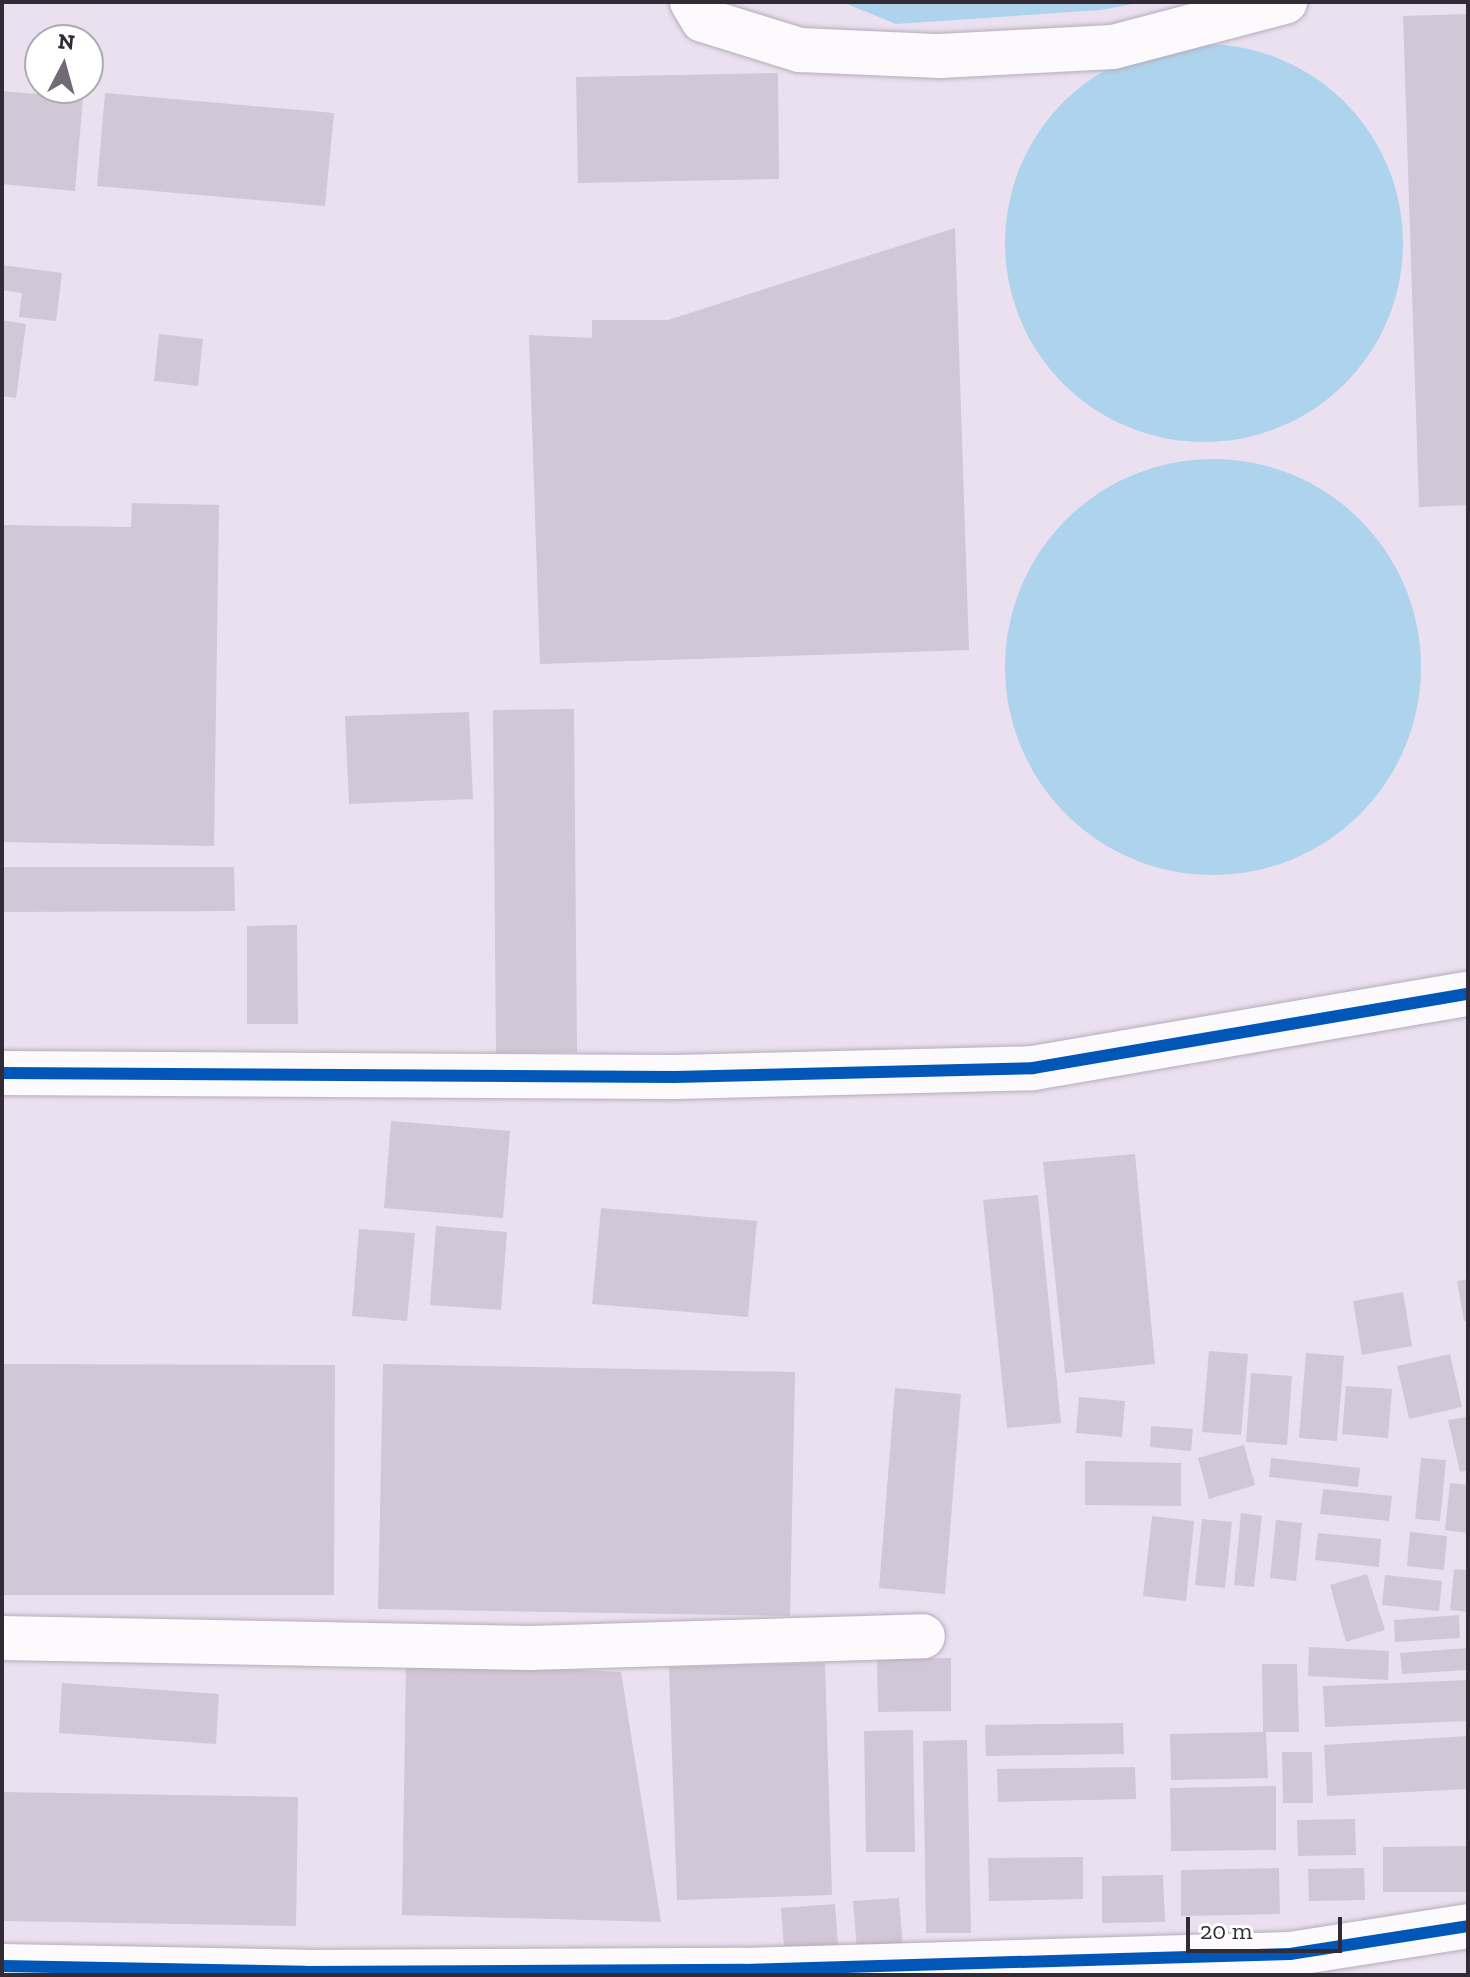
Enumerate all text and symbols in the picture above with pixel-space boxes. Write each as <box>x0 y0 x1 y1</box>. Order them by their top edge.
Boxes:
north arrow <box>24 24 104 104</box>
text: N <box>57 27 76 56</box>
scale bar <box>1190 1901 1346 1951</box>
text: 20 m <box>1200 1916 1252 1945</box>

